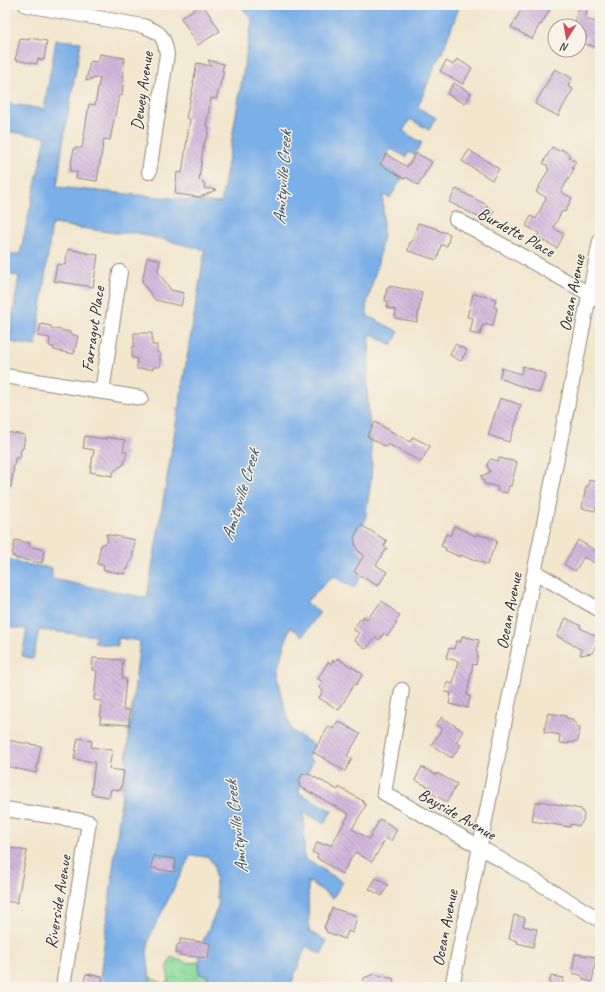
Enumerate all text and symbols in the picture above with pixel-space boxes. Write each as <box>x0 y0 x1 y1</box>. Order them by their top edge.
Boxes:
north arrow <box>547 18 587 58</box>
text: N <box>558 40 570 55</box>
street label: Dewey Avenue <box>126 49 158 131</box>
water label: Amityville Creek <box>268 127 296 225</box>
street label: Burdette Place <box>474 202 559 262</box>
street label: Ocean Avenue <box>554 251 590 333</box>
street label: Farragut Place <box>77 284 110 373</box>
water label: Amityville Creek <box>216 444 265 543</box>
street label: Ocean Avenue <box>491 569 527 651</box>
water label: Amityville Creek <box>219 776 253 875</box>
street label: Bayside Avenue <box>414 783 501 845</box>
street label: Riverside Avenue <box>40 852 76 950</box>
street label: Ocean Avenue <box>427 886 463 968</box>

